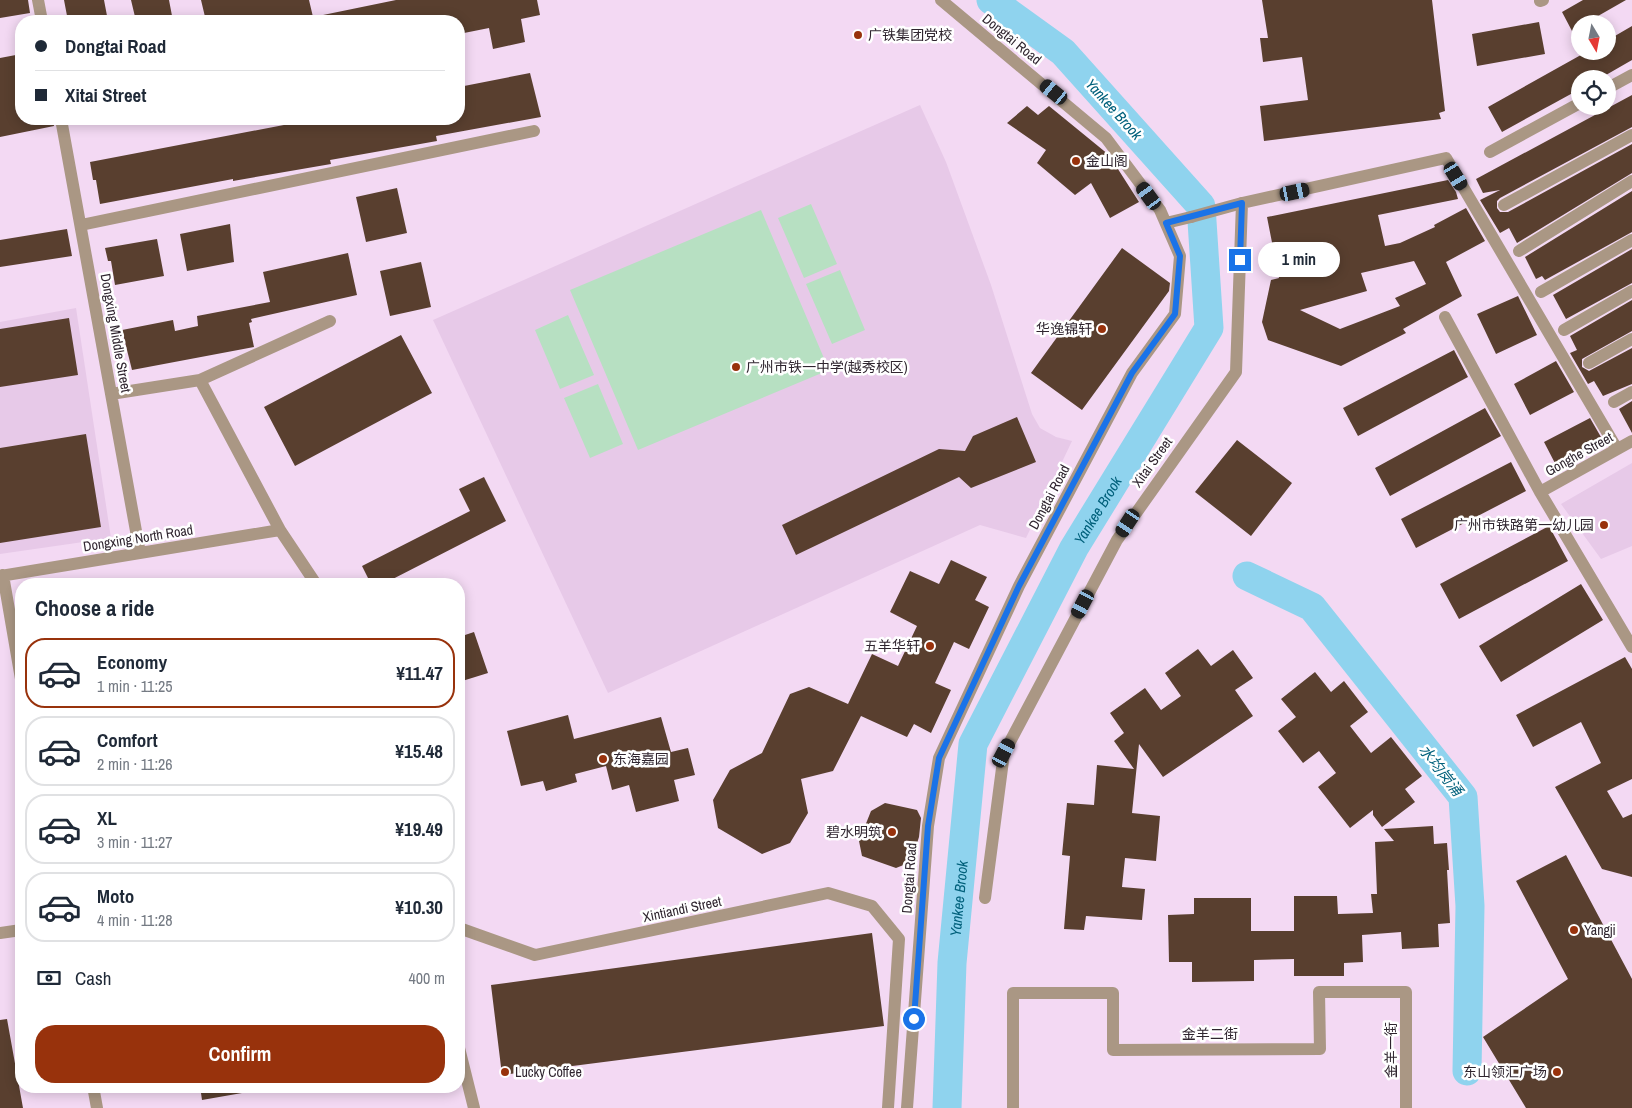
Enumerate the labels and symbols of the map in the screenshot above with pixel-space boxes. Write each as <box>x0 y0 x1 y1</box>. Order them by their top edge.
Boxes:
street label: Dongtai Road <box>979 10 1045 68</box>
north arrow <box>1571 15 1616 60</box>
place label: 广铁集团党校 <box>868 26 952 44</box>
marker: 广铁集团党校 <box>852 29 864 41</box>
water label: Yankee Brook <box>1081 74 1148 145</box>
car <box>1037 77 1070 107</box>
place label: 金山阁 <box>1086 152 1128 170</box>
marker: 金山阁 <box>1070 155 1082 167</box>
car <box>1441 159 1470 193</box>
car <box>1134 179 1163 213</box>
car <box>1278 182 1311 202</box>
callout: 1 min <box>1258 242 1340 278</box>
route end <box>1229 249 1251 271</box>
street label: Dongxing Middle Street <box>97 272 135 394</box>
place label: 华逸锦轩 <box>1036 320 1092 338</box>
marker: 华逸锦轩 <box>1096 323 1108 335</box>
place label: 广州市铁一中学(越秀校区) <box>746 358 908 376</box>
marker: 广州市铁一中学(越秀校区) <box>730 361 742 373</box>
street label: Gonghe Street <box>1542 428 1616 480</box>
street label: Xitai Street <box>1128 433 1176 491</box>
street label: Dongtai Road <box>1024 461 1074 533</box>
water label: Yankee Brook <box>1068 471 1127 548</box>
car <box>1113 506 1142 540</box>
place label: 广州市铁路第一幼儿园 <box>1454 516 1594 534</box>
marker: 广州市铁路第一幼儿园 <box>1598 519 1610 531</box>
street label: Dongxing North Road <box>82 520 194 556</box>
car <box>1069 587 1096 621</box>
place label: 五羊华轩 <box>864 637 920 655</box>
marker: 五羊华轩 <box>924 640 936 652</box>
car <box>990 736 1017 770</box>
water label: 水均岗涌 <box>1414 740 1469 802</box>
place label: 东海嘉园 <box>613 750 669 768</box>
marker: 东海嘉园 <box>597 753 609 765</box>
place label: 碧水明筑 <box>826 823 882 841</box>
marker: 碧水明筑 <box>886 826 898 838</box>
street label: Dongtai Road <box>898 842 920 914</box>
water label: Yankee Brook <box>944 859 972 937</box>
street label: Xintiandi Street <box>641 892 723 926</box>
place label: Yangji <box>1584 921 1616 939</box>
marker: Yangji <box>1568 924 1580 936</box>
route start <box>903 1008 925 1030</box>
street label: 金羊一街 <box>1382 1022 1400 1078</box>
street label: 金羊二街 <box>1182 1025 1238 1043</box>
place label: Lucky Coffee <box>515 1063 582 1081</box>
place label: 东山领汇广场 <box>1463 1063 1547 1081</box>
marker: Lucky Coffee <box>499 1066 511 1078</box>
marker: 东山领汇广场 <box>1551 1066 1563 1078</box>

